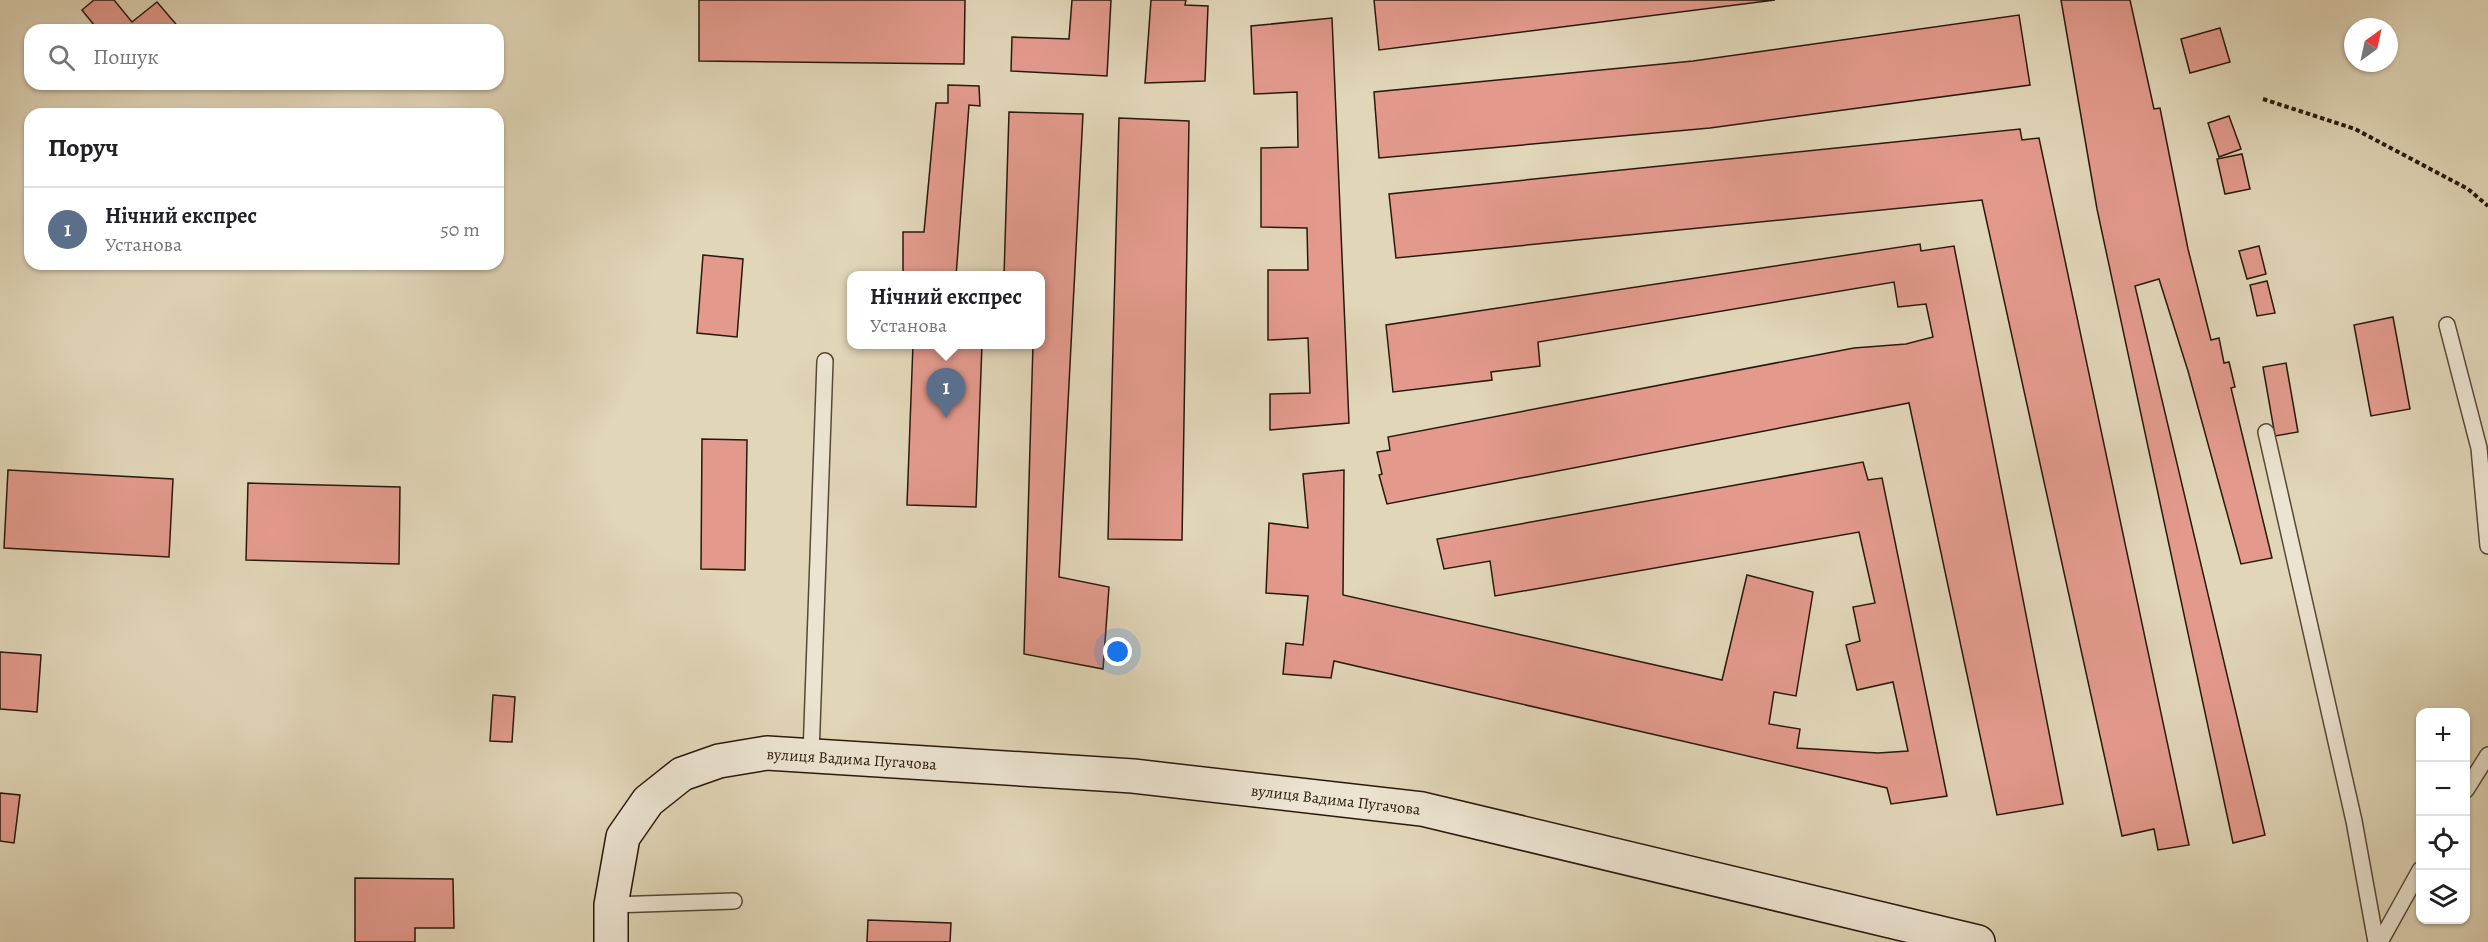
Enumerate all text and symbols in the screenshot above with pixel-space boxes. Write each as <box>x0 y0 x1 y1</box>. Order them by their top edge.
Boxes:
north arrow <box>2344 18 2398 72</box>
search box <box>24 24 504 90</box>
icon: search <box>45 41 78 74</box>
text: Пошук <box>93 42 159 72</box>
text: Поруч <box>48 130 119 165</box>
text: Нічний експрес <box>105 201 257 231</box>
text: 1 <box>64 216 71 243</box>
text: 50 m <box>440 216 480 243</box>
text: Установа <box>105 231 182 258</box>
popup <box>847 271 1045 349</box>
text: Нічний експрес <box>870 282 1022 312</box>
text: Установа <box>870 312 947 339</box>
pin: 1 <box>926 368 966 418</box>
your location <box>1103 637 1132 666</box>
map controls <box>2416 708 2470 924</box>
button: + <box>2416 708 2470 762</box>
street label: вулиця Вадима Пугачова <box>766 743 938 776</box>
button: − <box>2416 762 2470 816</box>
street label: вулиця Вадима Пугачова <box>1250 780 1422 821</box>
button: locate <box>2416 816 2470 870</box>
button: layers <box>2416 870 2470 924</box>

